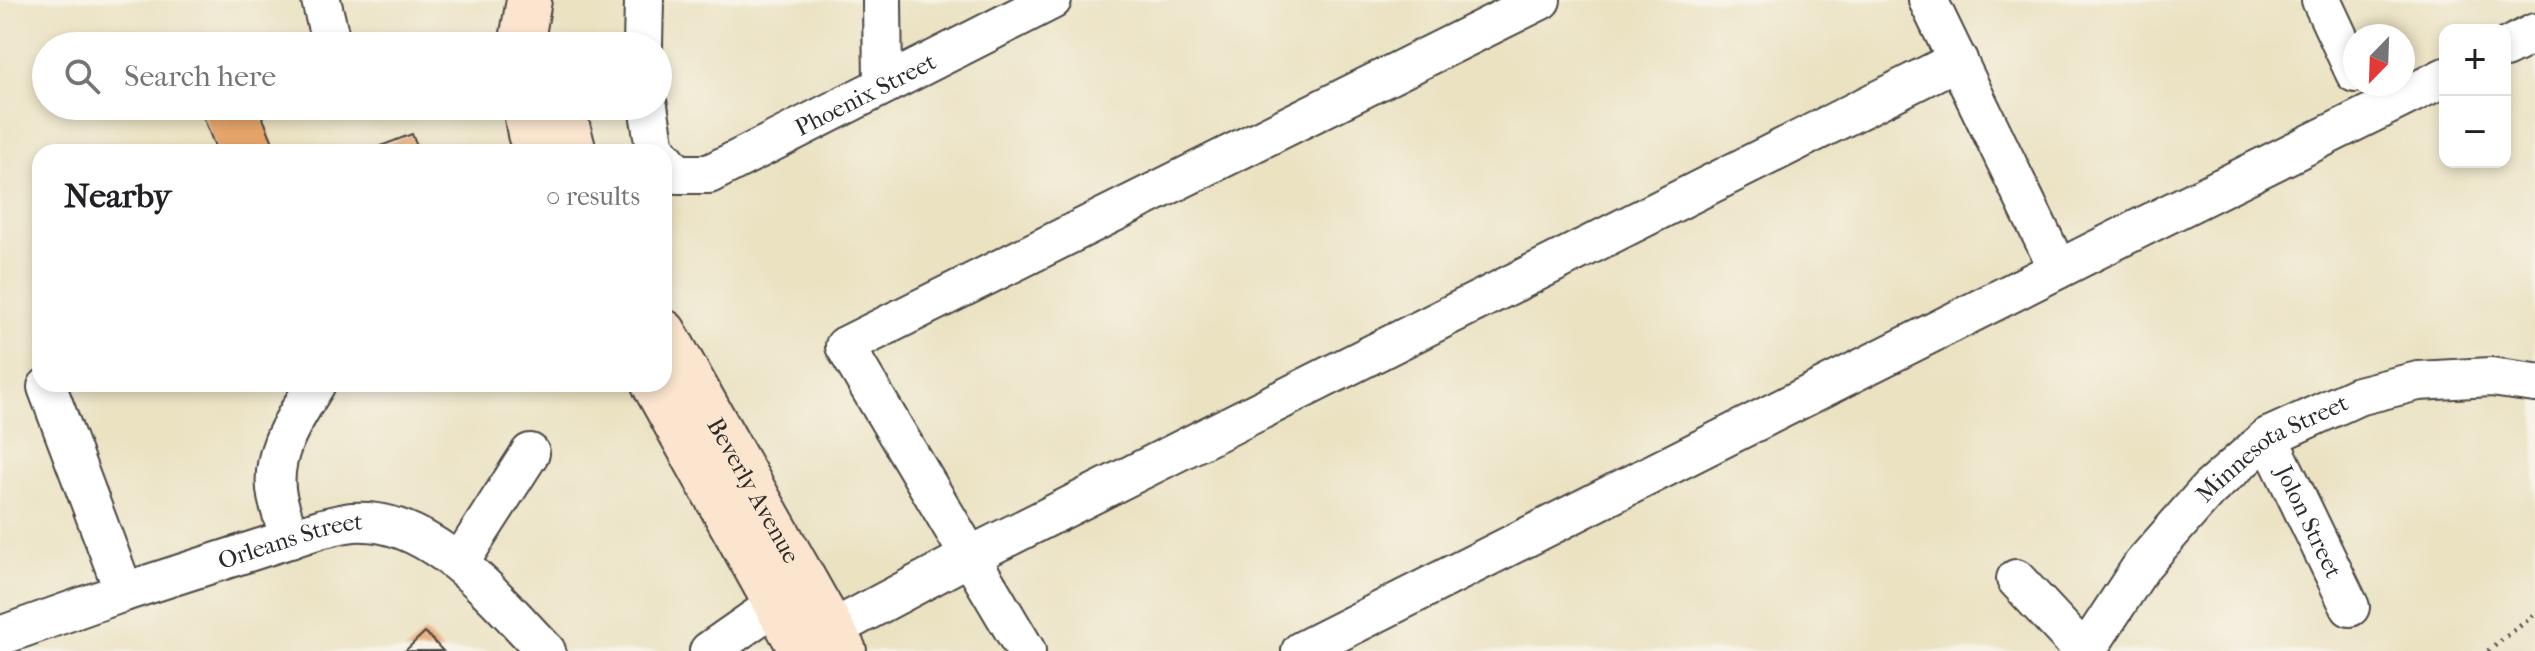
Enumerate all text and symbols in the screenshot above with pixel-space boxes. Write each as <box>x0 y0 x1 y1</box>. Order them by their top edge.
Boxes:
north arrow <box>2343 24 2415 96</box>
map controls <box>2439 24 2511 168</box>
button: + <box>2439 24 2511 96</box>
search box <box>32 32 672 120</box>
street label: Phoenix Street <box>790 47 941 142</box>
icon: search <box>60 54 104 98</box>
text: Search here <box>124 59 276 94</box>
button: − <box>2439 96 2511 168</box>
text: Nearby <box>64 176 171 216</box>
text: 0 results <box>546 181 640 212</box>
street label: Minnesota Street <box>2190 388 2353 508</box>
street label: Beverly Avenue <box>701 413 806 568</box>
street label: Jolon Street <box>2269 459 2348 583</box>
street label: Orleans Street <box>214 508 363 575</box>

